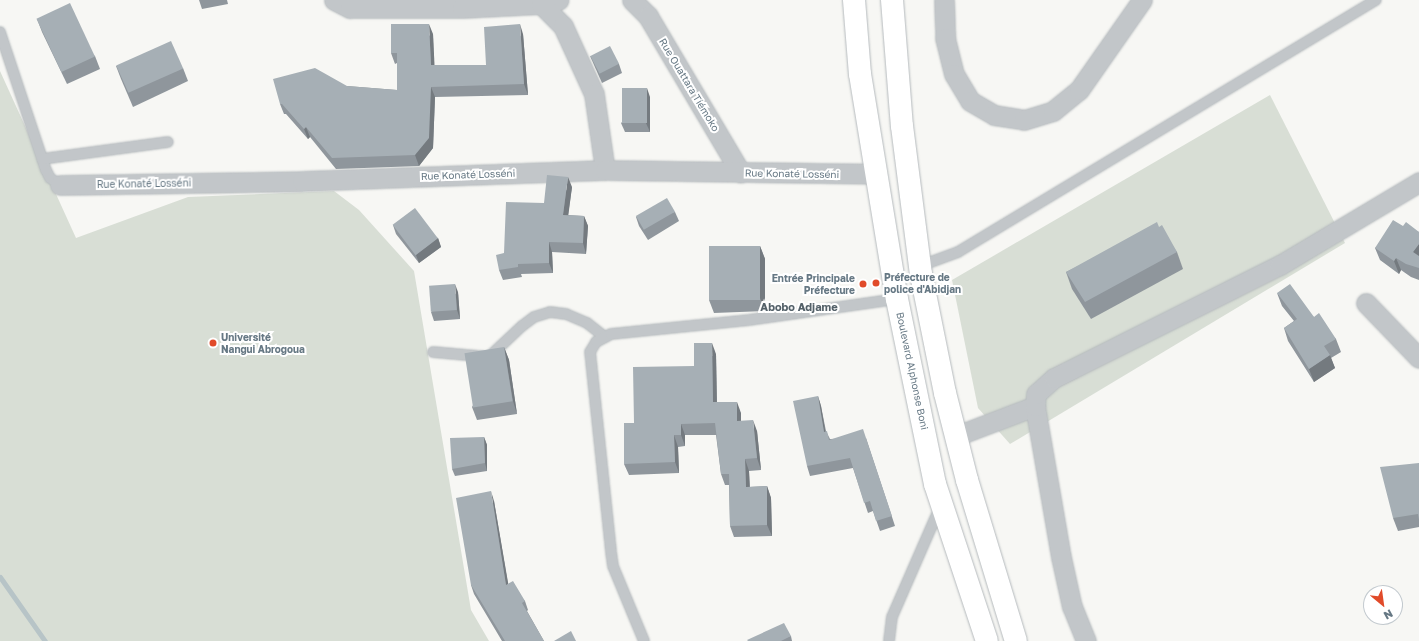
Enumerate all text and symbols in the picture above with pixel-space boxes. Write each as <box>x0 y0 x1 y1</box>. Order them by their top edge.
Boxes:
street label: Rue Ouattara Tiémoko <box>656 36 722 134</box>
street label: Rue Konaté Losséni <box>421 167 515 183</box>
street label: Rue Konaté Losséni <box>745 167 839 181</box>
street label: Rue Konaté Losséni <box>97 177 191 191</box>
place label: Préfecture de police d'Abidjan <box>884 271 961 294</box>
place label: Entrée Principale Préfecture <box>772 272 855 296</box>
marker: Préfecture de police d'Abidjan <box>871 278 881 288</box>
marker: Entrée Principale Préfecture <box>858 279 868 289</box>
district label: Abobo Adjame <box>760 300 838 314</box>
street label: Boulevard Alphonse Boni <box>894 311 930 431</box>
place label: Université Nangui Abrogoua <box>221 331 305 354</box>
marker: Université Nangui Abrogoua <box>208 338 218 348</box>
north arrow <box>1363 585 1403 625</box>
text: N <box>1382 607 1395 623</box>

